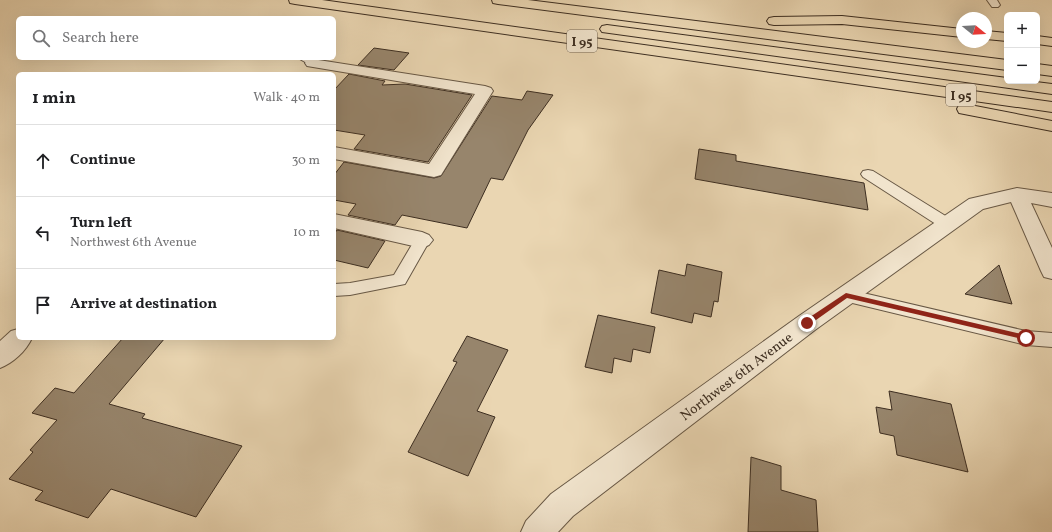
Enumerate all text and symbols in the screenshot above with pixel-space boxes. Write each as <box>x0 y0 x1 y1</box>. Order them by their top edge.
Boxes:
north arrow <box>956 12 992 48</box>
map controls <box>1004 12 1040 84</box>
button: + <box>1004 12 1040 48</box>
search box <box>16 16 336 60</box>
icon: search <box>30 27 52 49</box>
text: Search here <box>62 28 139 49</box>
road number: I 95 <box>567 30 597 52</box>
button: − <box>1004 48 1040 84</box>
road number: I 95 <box>946 84 976 106</box>
text: 1 min <box>32 87 76 110</box>
text: Walk · 40 m <box>253 89 320 107</box>
icon: ahead <box>32 150 54 172</box>
text: Continue <box>70 150 135 171</box>
text: 30 m <box>292 152 320 170</box>
text: Turn left <box>70 213 132 234</box>
icon: left <box>32 222 54 244</box>
text: 10 m <box>293 224 320 242</box>
text: Northwest 6th Avenue <box>70 234 197 252</box>
icon: arrive <box>32 294 54 316</box>
text: Arrive at destination <box>70 294 217 315</box>
route end <box>798 314 816 332</box>
street label: Northwest 6th Avenue <box>677 328 797 426</box>
route start <box>1017 329 1035 347</box>

